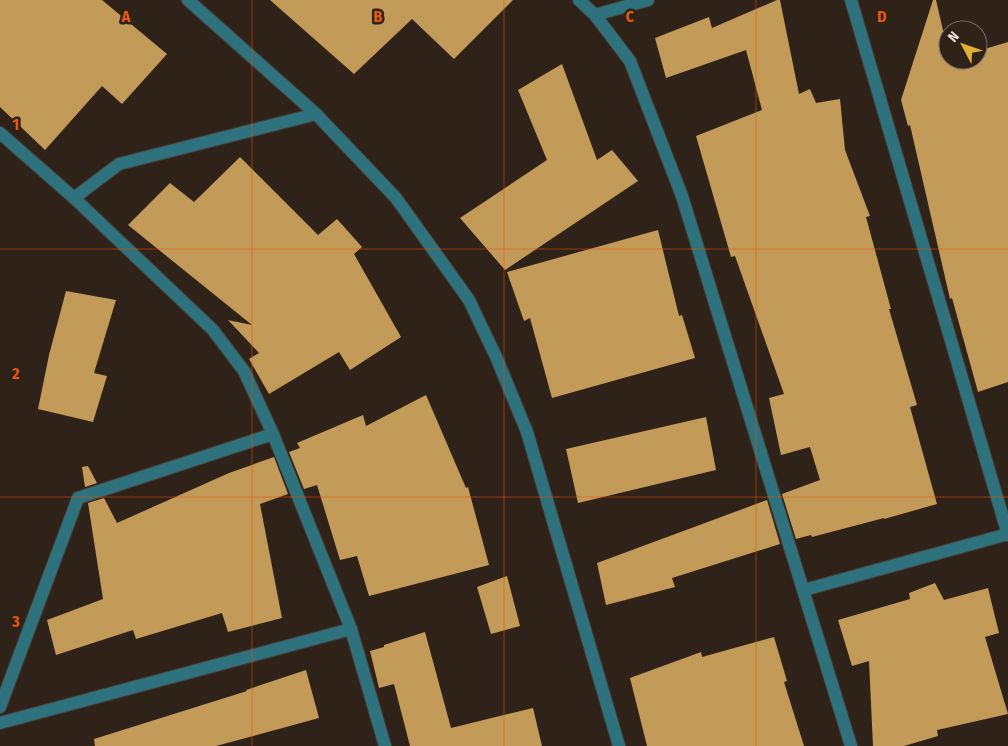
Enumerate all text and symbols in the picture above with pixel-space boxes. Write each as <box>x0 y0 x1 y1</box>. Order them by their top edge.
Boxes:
text: A <box>121 7 131 26</box>
text: B <box>374 7 383 26</box>
text: C <box>626 7 635 26</box>
text: D <box>877 7 887 26</box>
north arrow <box>938 20 988 70</box>
text: N <box>944 28 963 46</box>
text: 1 <box>13 115 19 134</box>
text: 2 <box>11 364 20 383</box>
text: 3 <box>11 612 20 631</box>

